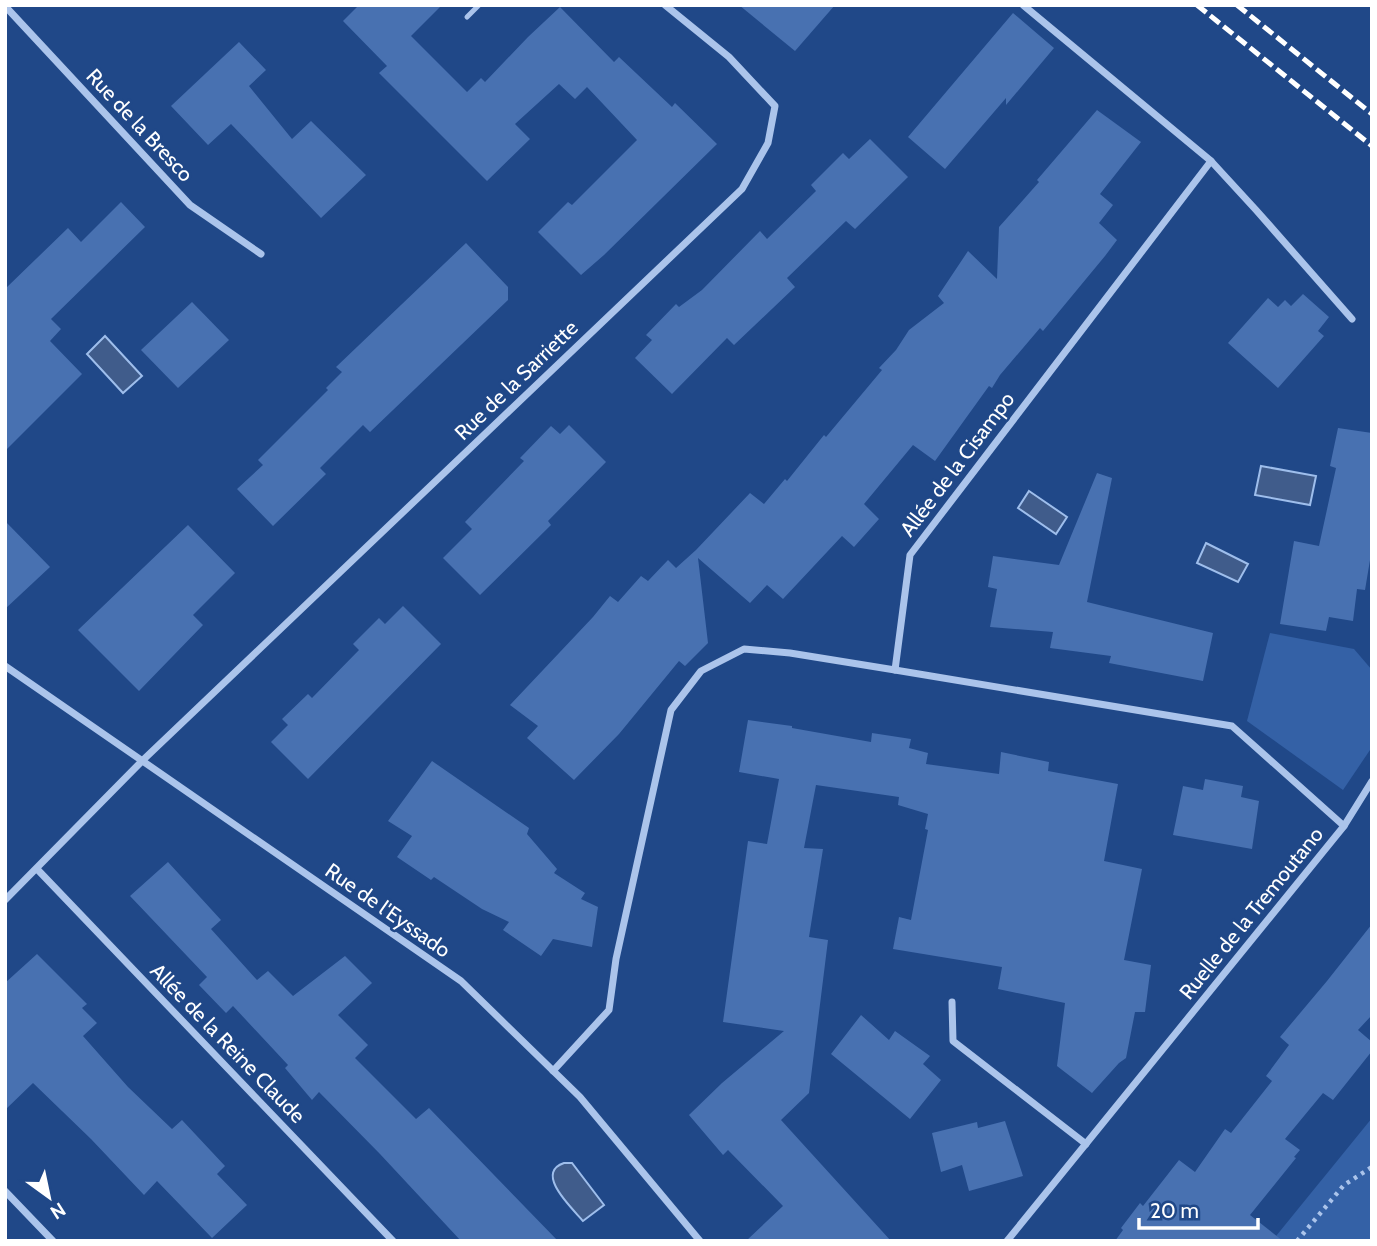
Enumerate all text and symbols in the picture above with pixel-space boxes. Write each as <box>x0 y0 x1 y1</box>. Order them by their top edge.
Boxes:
street label: Rue de la Bresco <box>81 63 199 187</box>
street label: Rue de la Sarriette <box>449 315 583 445</box>
street label: Allée de la Cisampo <box>895 387 1019 541</box>
street label: Ruelle de la Tremoutano <box>1174 822 1328 1004</box>
street label: Rue de l'Eyssado <box>321 858 455 962</box>
street label: Allée de la Reine Claude <box>145 958 311 1128</box>
north arrow <box>14 1162 84 1232</box>
scale bar <box>1139 1186 1258 1230</box>
text: N <box>46 1198 70 1224</box>
text: 20 m <box>1150 1198 1199 1223</box>

